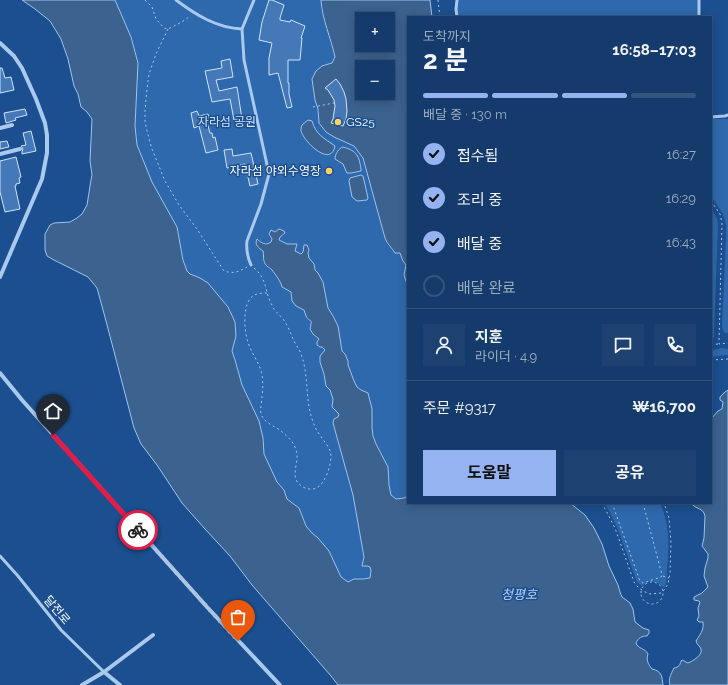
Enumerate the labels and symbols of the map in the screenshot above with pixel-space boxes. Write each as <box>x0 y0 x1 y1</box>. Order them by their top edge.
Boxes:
park label: 자라섬 공원 <box>198 115 256 129</box>
place label: GS25 <box>346 115 375 129</box>
marker: GS25 <box>333 117 343 127</box>
place label: 자라섬 야외수영장 <box>230 164 321 178</box>
marker: 자라섬 야외수영장 <box>324 166 334 176</box>
pin <box>36 394 70 435</box>
courier <box>118 510 158 550</box>
water label: 청평호 <box>501 587 538 602</box>
street label: 달전로 <box>41 593 73 627</box>
pin <box>221 600 255 641</box>

